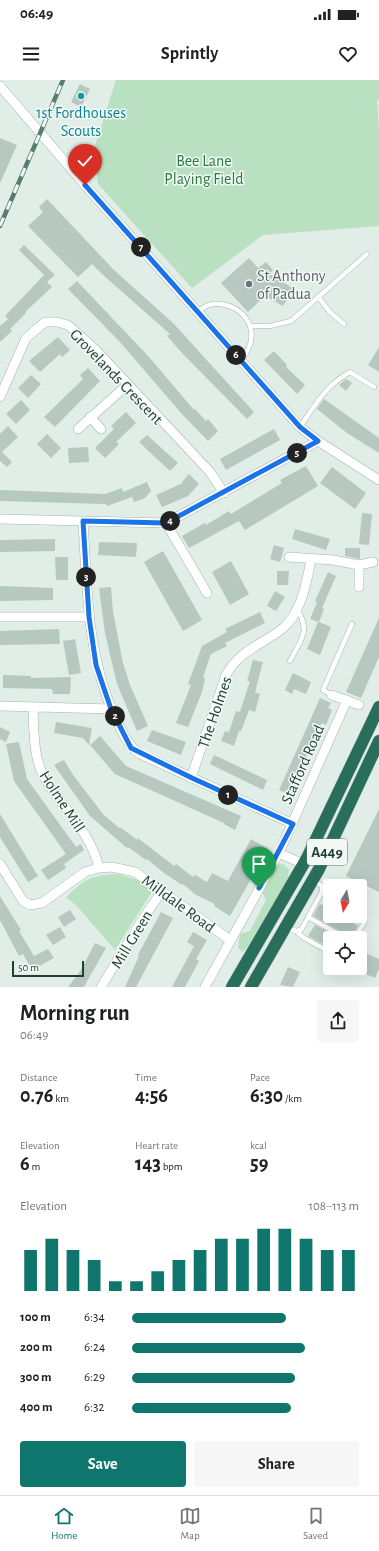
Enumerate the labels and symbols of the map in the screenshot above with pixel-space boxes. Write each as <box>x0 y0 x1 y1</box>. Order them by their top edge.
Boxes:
marker: 1st Fordhouses Scouts <box>76 91 86 101</box>
place label: 1st Fordhouses Scouts <box>36 105 126 139</box>
pin <box>68 144 102 185</box>
park label: Bee Lane Playing Field <box>164 153 244 188</box>
pin: 7 <box>131 237 151 257</box>
place label: St Anthony of Padua <box>257 268 326 302</box>
marker: St Anthony of Padua <box>244 279 254 289</box>
street label: Grovelands Crescent <box>67 326 166 427</box>
pin: 6 <box>226 345 246 365</box>
pin: 5 <box>287 443 307 463</box>
pin: 4 <box>160 511 180 531</box>
pin: 3 <box>76 567 96 587</box>
street label: The Holmes <box>195 674 235 750</box>
pin: 2 <box>105 706 125 726</box>
street label: Stafford Road <box>278 722 327 806</box>
street label: Holme Mill <box>36 768 88 835</box>
pin: 1 <box>218 785 238 805</box>
road number: A449 <box>307 839 347 865</box>
pin <box>242 847 276 888</box>
street label: Milldale Road <box>139 872 218 936</box>
north arrow <box>323 879 367 923</box>
street label: Mill Green <box>108 908 155 971</box>
scale bar <box>12 959 84 978</box>

